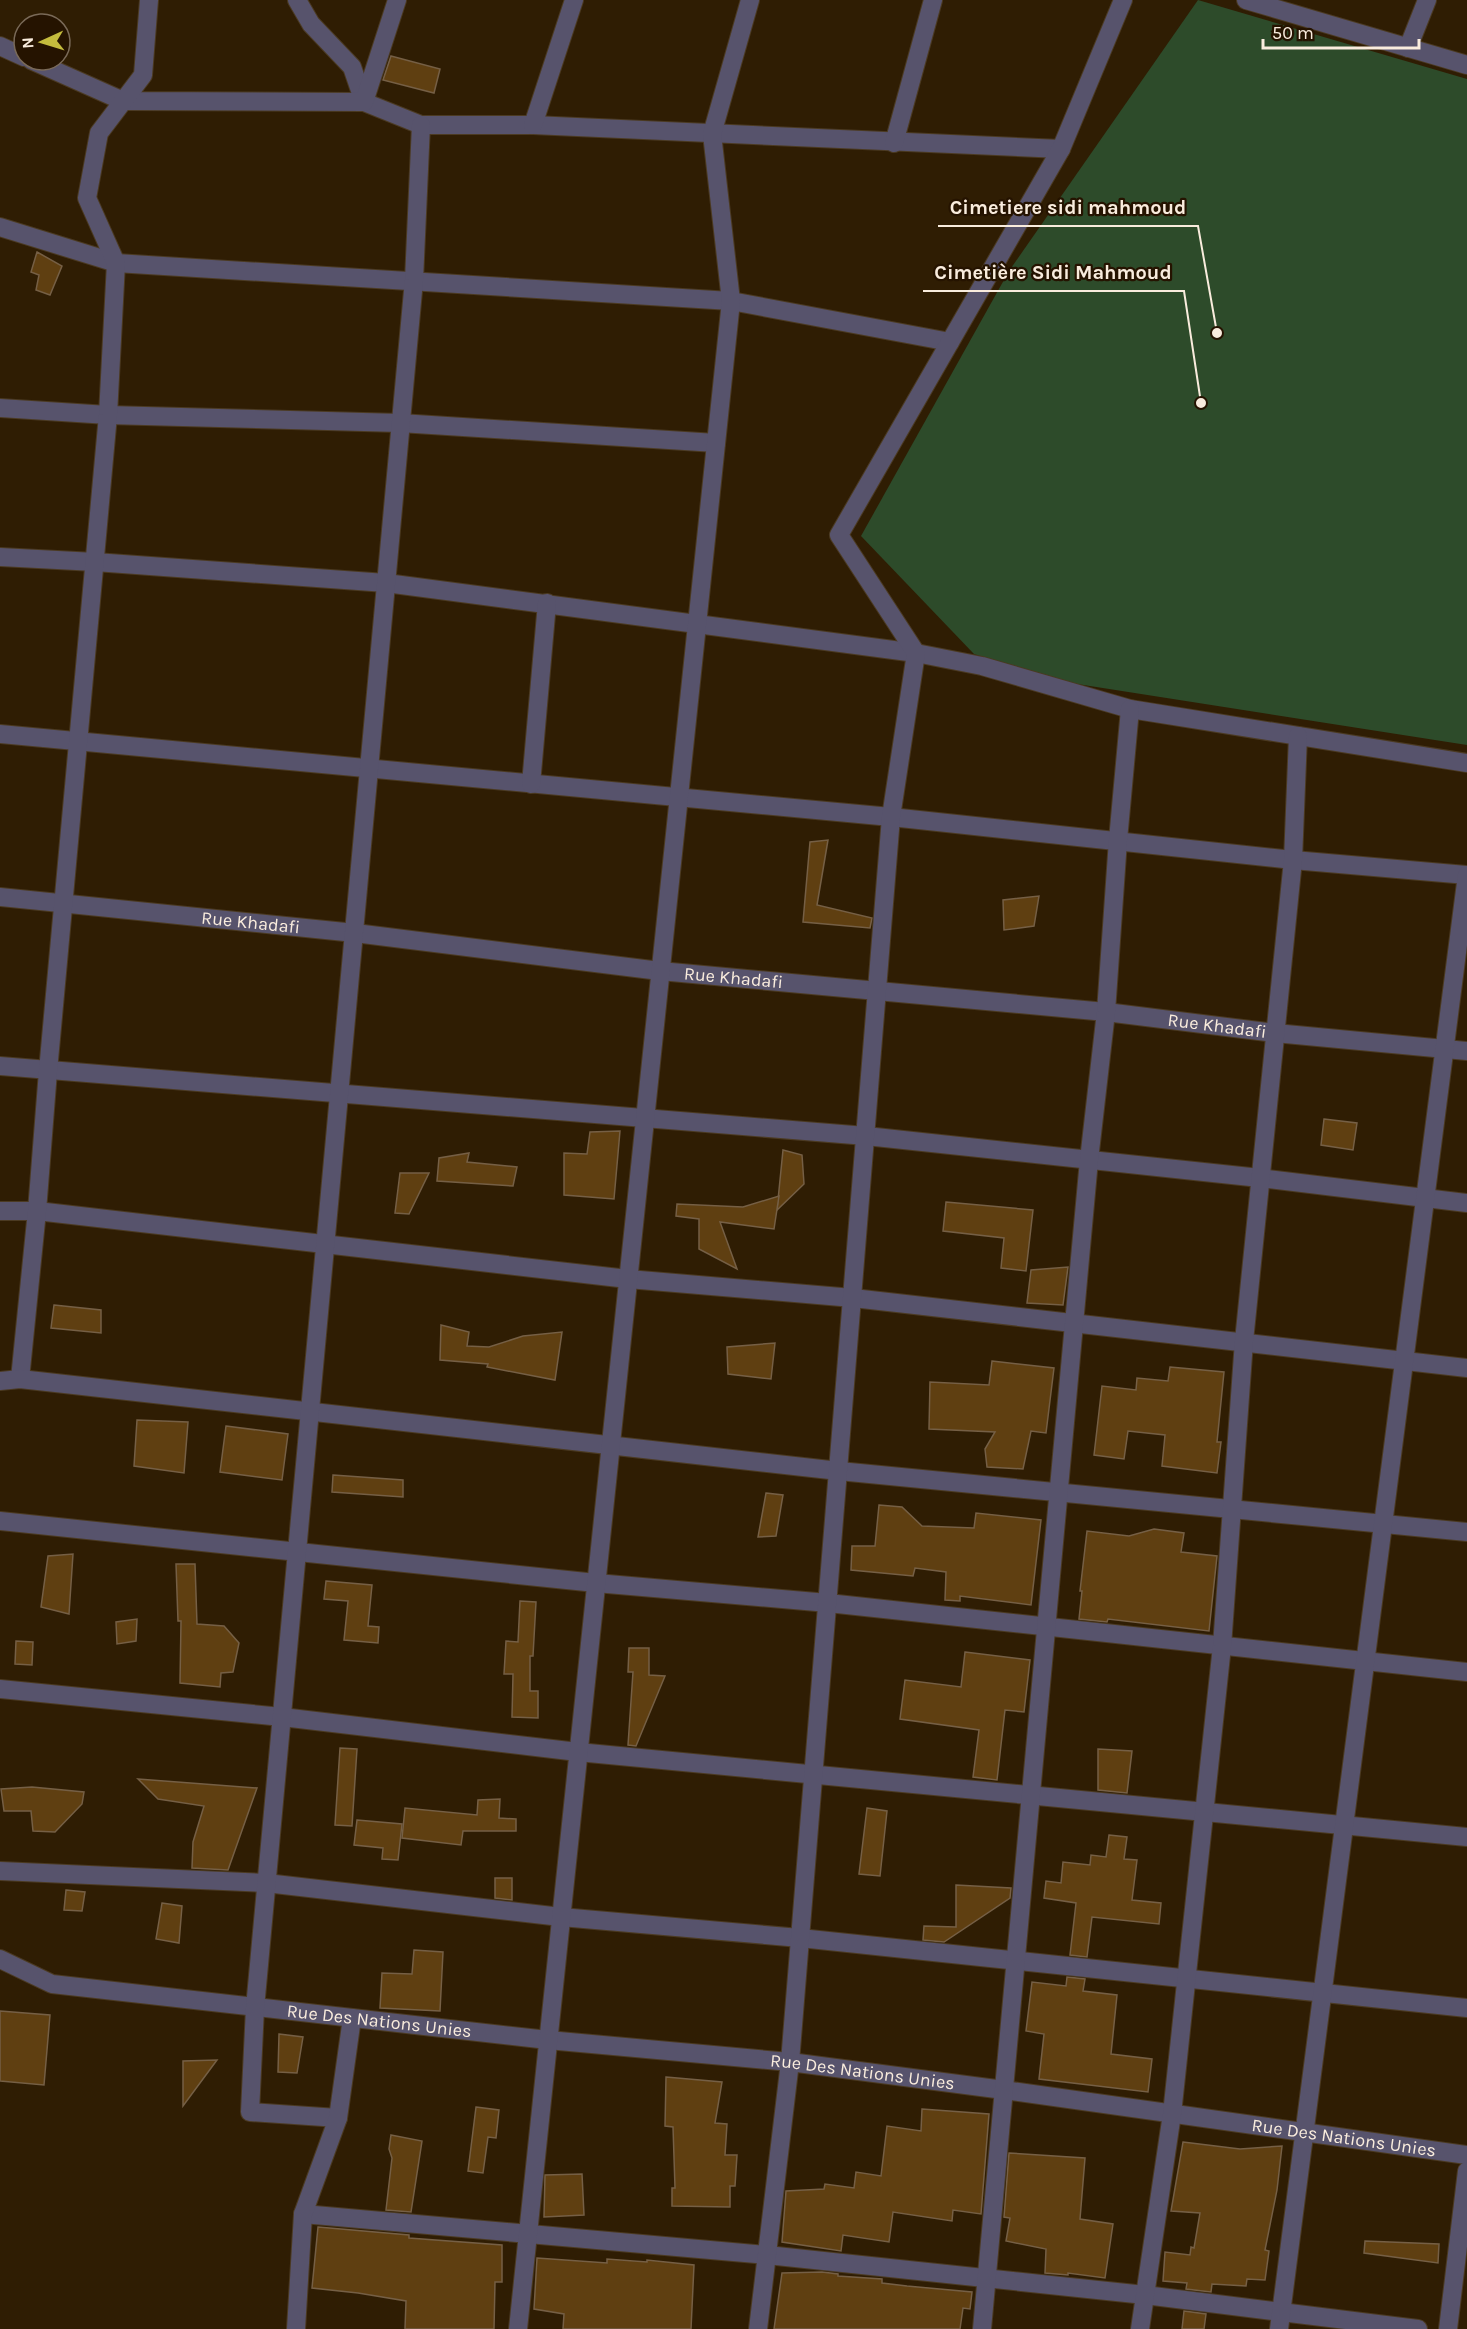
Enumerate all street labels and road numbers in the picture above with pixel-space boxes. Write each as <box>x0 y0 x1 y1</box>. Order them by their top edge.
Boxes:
street label: Rue Khadafi <box>200 906 301 938</box>
street label: Rue Khadafi <box>683 962 784 993</box>
street label: Rue Khadafi <box>1166 1009 1268 1043</box>
street label: Rue Des Nations Unies <box>286 2000 473 2042</box>
street label: Rue Des Nations Unies <box>769 2049 956 2094</box>
street label: Rue Des Nations Unies <box>1250 2114 1438 2162</box>

